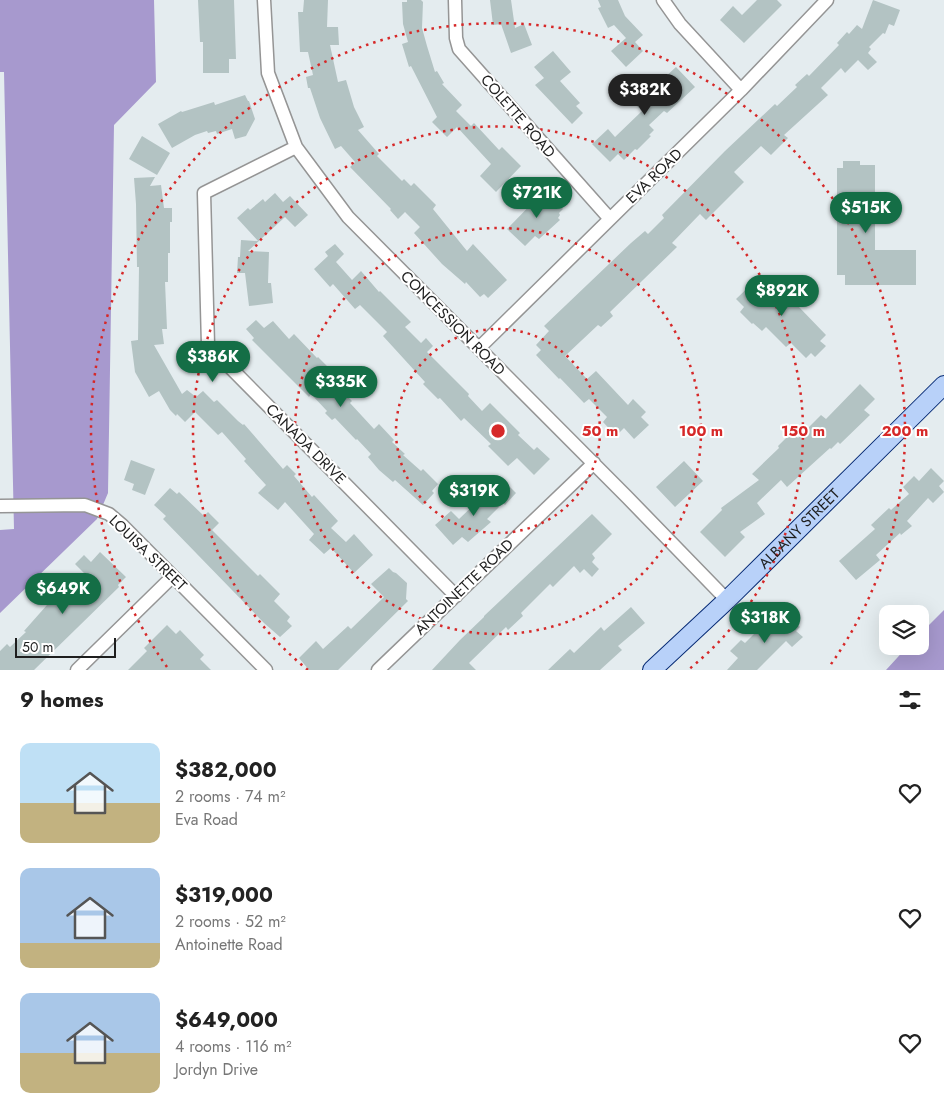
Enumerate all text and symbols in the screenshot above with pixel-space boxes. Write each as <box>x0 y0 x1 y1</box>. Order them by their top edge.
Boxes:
street label: COLETTE ROAD <box>476 69 560 163</box>
pin: $382K <box>610 74 680 116</box>
text: $382K <box>619 78 671 101</box>
street label: EVA ROAD <box>621 143 687 209</box>
pin: $721K <box>502 176 572 219</box>
text: $721K <box>512 181 562 204</box>
pin: $515K <box>831 192 901 234</box>
text: $515K <box>841 196 891 219</box>
street label: CONCESSION ROAD <box>396 266 510 380</box>
pin: $892K <box>747 274 817 317</box>
text: $892K <box>756 279 808 302</box>
pin: $386K <box>178 340 248 383</box>
text: $386K <box>187 345 239 368</box>
pin: $335K <box>306 366 376 408</box>
text: $335K <box>315 370 367 393</box>
street label: CANADA DRIVE <box>261 399 351 489</box>
text: 50 m <box>582 420 618 442</box>
text: 100 m <box>679 420 723 442</box>
text: 150 m <box>781 420 825 442</box>
text: 200 m <box>882 420 928 442</box>
centre of rings <box>489 422 507 440</box>
pin: $319K <box>439 474 509 517</box>
text: $319K <box>449 479 499 502</box>
street label: ALBANY STREET <box>753 483 845 574</box>
street label: LOUISA STREET <box>104 510 192 596</box>
street label: ANTOINETTE ROAD <box>410 534 518 640</box>
pin: $649K <box>28 572 98 615</box>
text: $649K <box>36 577 90 600</box>
pin: $318K <box>730 602 800 644</box>
map controls <box>879 605 929 655</box>
button: layers <box>879 605 929 655</box>
text: $318K <box>740 606 790 629</box>
scale bar <box>15 635 116 658</box>
text: 50 m <box>22 637 53 657</box>
text: 9 homes <box>20 685 104 715</box>
icon: filters <box>896 686 924 714</box>
text: $382,000 <box>175 755 277 785</box>
icon: home <box>60 763 120 823</box>
icon: heart <box>896 779 924 807</box>
text: 2 rooms · 74 m² <box>175 785 286 808</box>
text: Eva Road <box>175 808 238 831</box>
text: $319,000 <box>175 880 273 910</box>
icon: home <box>60 888 120 948</box>
icon: heart <box>896 904 924 932</box>
text: 2 rooms · 52 m² <box>175 910 286 933</box>
text: Antoinette Road <box>175 933 283 956</box>
text: $649,000 <box>175 1005 278 1035</box>
icon: home <box>60 1013 120 1073</box>
icon: heart <box>896 1029 924 1057</box>
text: 4 rooms · 116 m² <box>175 1035 292 1058</box>
text: Jordyn Drive <box>175 1058 258 1081</box>

